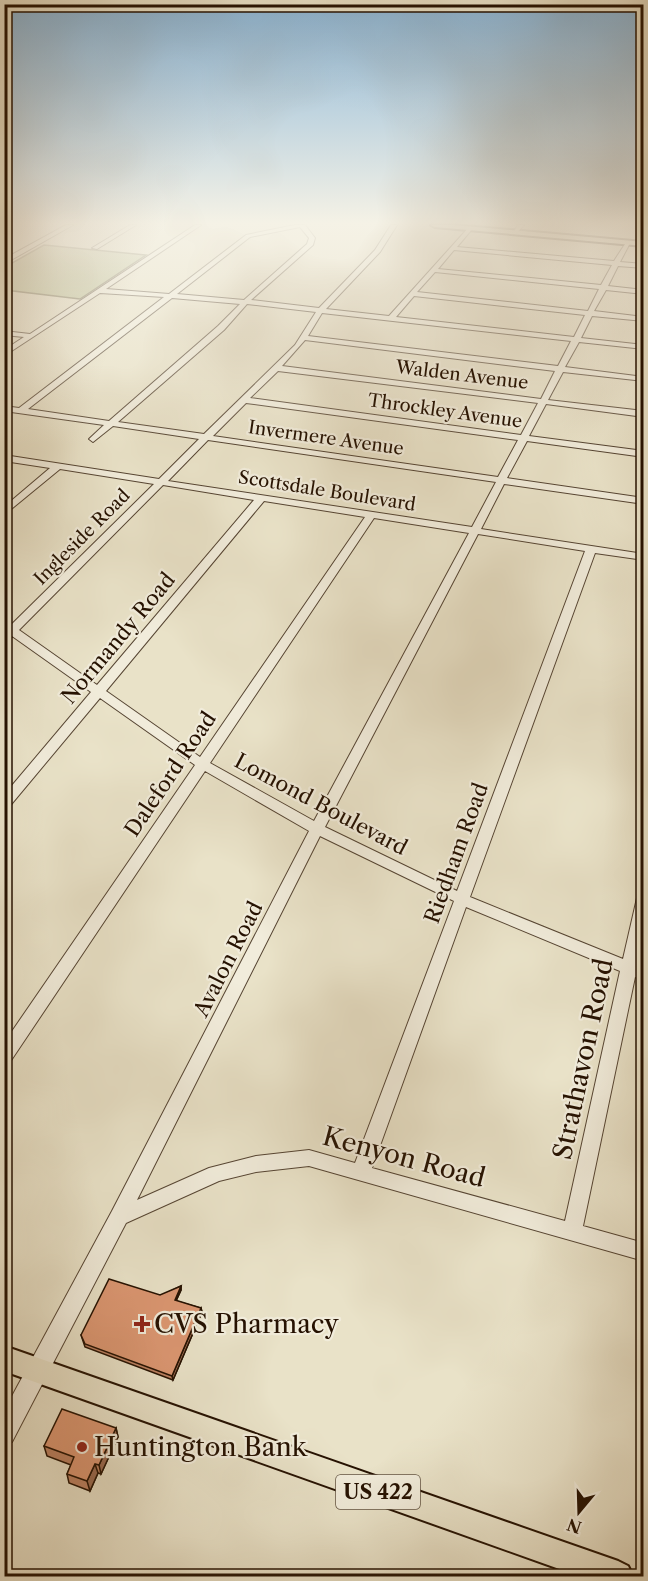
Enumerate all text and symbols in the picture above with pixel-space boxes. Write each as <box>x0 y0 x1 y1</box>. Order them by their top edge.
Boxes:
street label: Walden Avenue <box>394 356 529 394</box>
street label: Throckley Avenue <box>366 389 524 433</box>
street label: Invermere Avenue <box>247 416 405 460</box>
street label: Scottsdale Boulevard <box>237 466 417 516</box>
street label: Ingleside Road <box>29 484 135 590</box>
street label: Normandy Road <box>56 567 180 709</box>
street label: Daleford Road <box>119 707 221 841</box>
street label: Lomond Boulevard <box>230 748 412 860</box>
street label: Riedham Road <box>419 779 493 927</box>
street label: Avalon Road <box>188 897 268 1022</box>
street label: Strathavon Road <box>546 955 620 1162</box>
street label: Kenyon Road <box>319 1120 489 1194</box>
place label: CVS Pharmacy <box>154 1308 339 1340</box>
marker: CVS Pharmacy <box>135 1317 149 1331</box>
place label: Huntington Bank <box>94 1431 308 1463</box>
marker: Huntington Bank <box>75 1440 89 1454</box>
road number: US 422 <box>336 1475 420 1509</box>
north arrow <box>549 1482 609 1542</box>
text: N <box>564 1514 584 1538</box>

